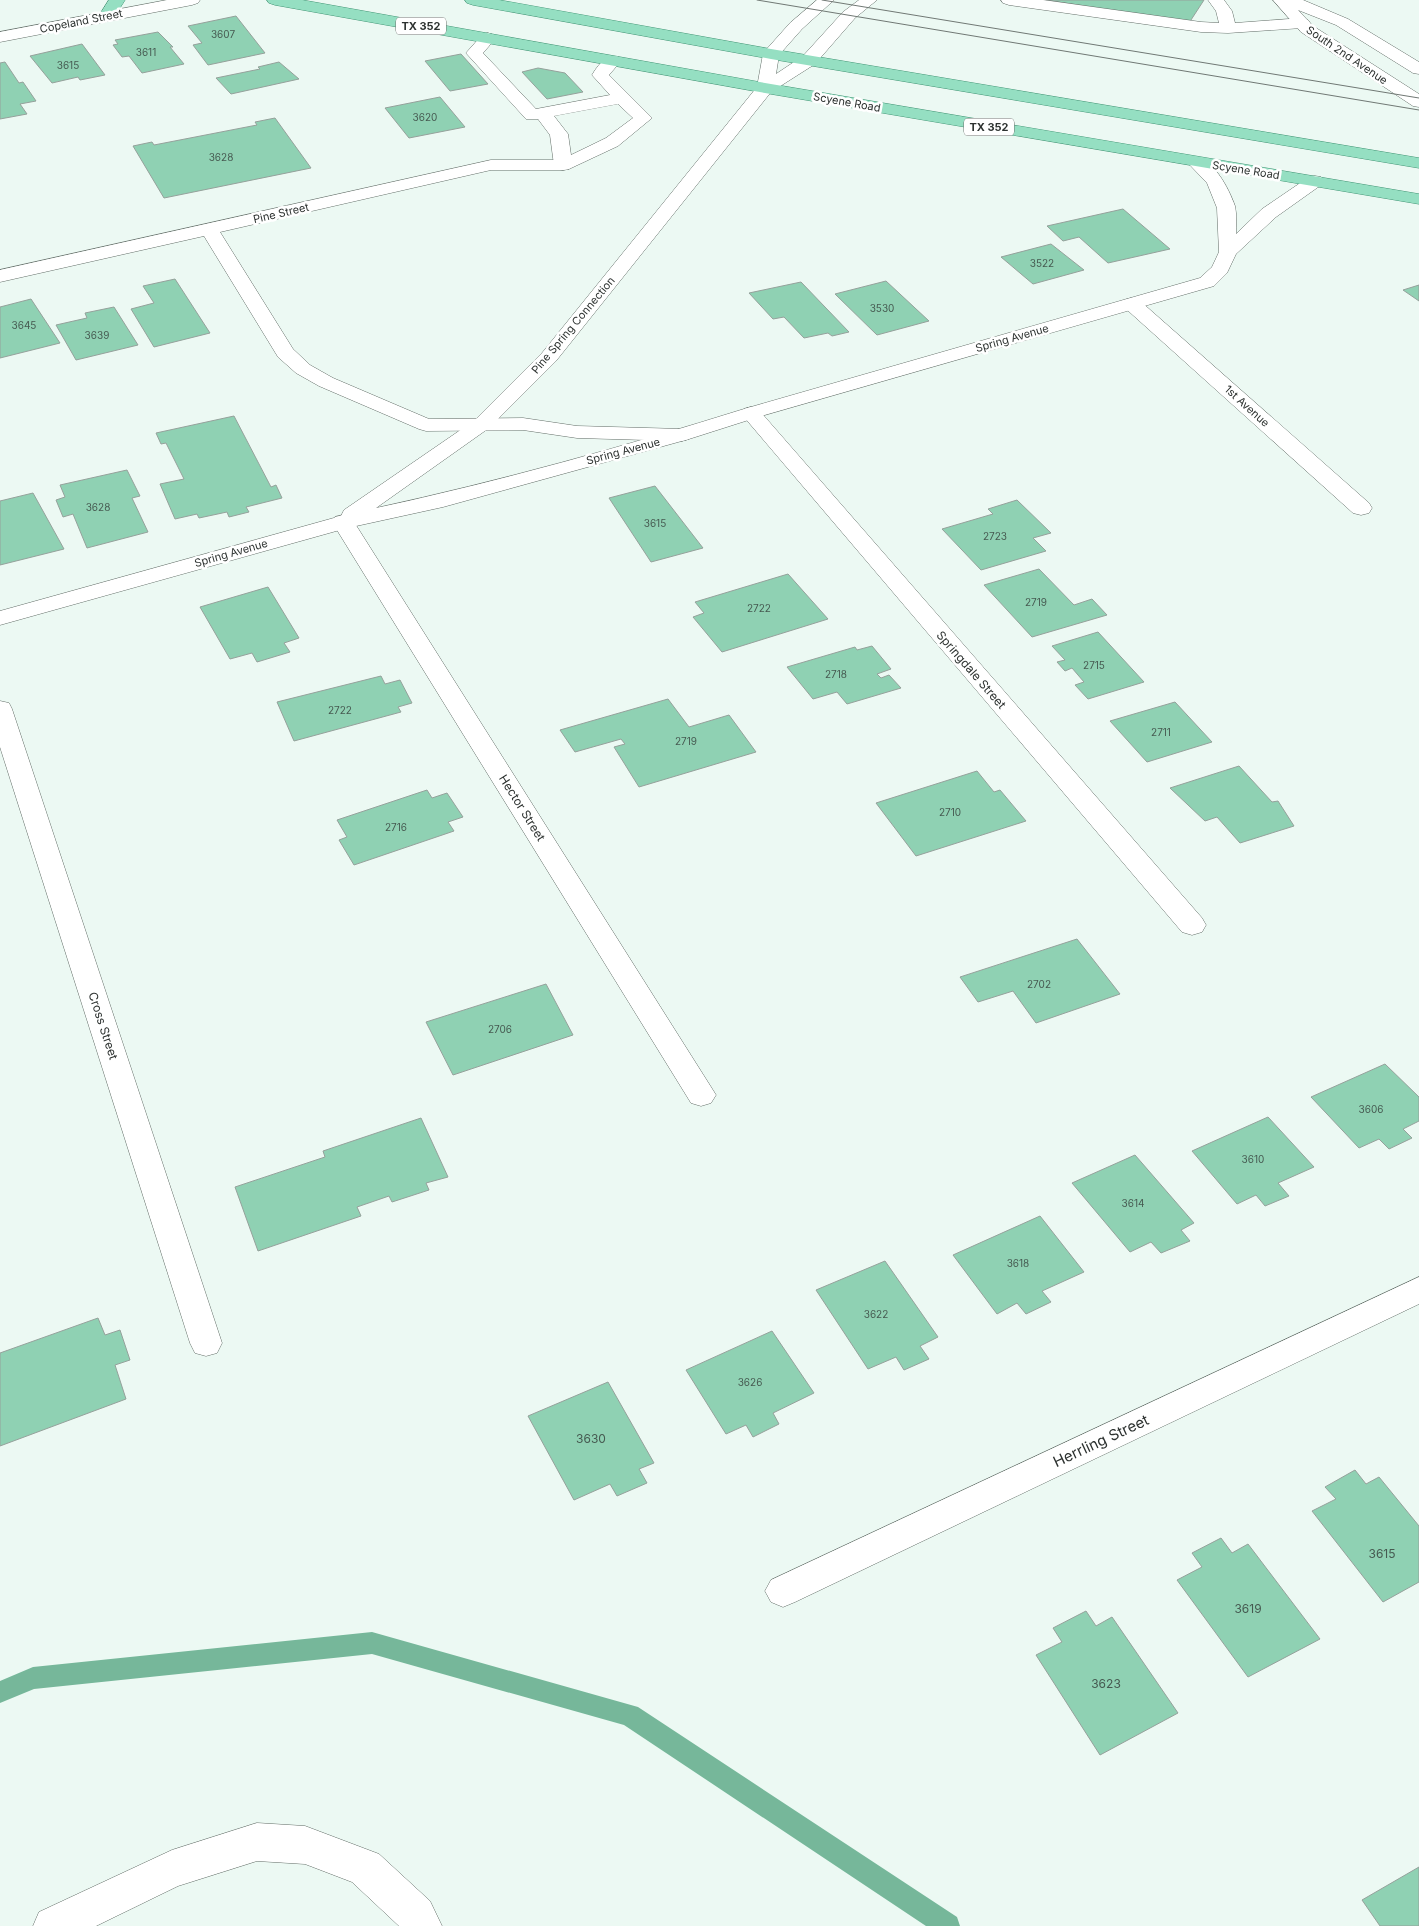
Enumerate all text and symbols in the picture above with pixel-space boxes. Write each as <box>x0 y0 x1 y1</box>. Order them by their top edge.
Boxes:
street label: Copeland Street <box>38 6 124 36</box>
road number: TX 352 <box>396 18 446 34</box>
street label: South 2nd Avenue <box>1304 23 1390 87</box>
house number: 3607 <box>211 28 235 40</box>
house number: 3611 <box>136 46 156 58</box>
house number: 3615 <box>57 59 79 71</box>
street label: Scyene Road <box>812 89 882 115</box>
house number: 3620 <box>413 111 437 123</box>
road number: TX 352 <box>964 118 1014 136</box>
house number: 3628 <box>209 151 233 163</box>
street label: Scyene Road <box>1211 158 1281 182</box>
street label: Pine Street <box>252 200 311 226</box>
house number: 3522 <box>1030 257 1054 269</box>
street label: Pine Spring Connection <box>528 274 618 376</box>
house number: 3530 <box>870 302 894 314</box>
house number: 3645 <box>12 319 36 331</box>
street label: Spring Avenue <box>974 321 1050 355</box>
house number: 3639 <box>85 329 109 341</box>
street label: 1st Avenue <box>1222 382 1272 430</box>
street label: Spring Avenue <box>585 434 661 468</box>
house number: 3628 <box>86 501 110 513</box>
house number: 3615 <box>644 517 666 529</box>
house number: 2723 <box>983 530 1007 542</box>
street label: Spring Avenue <box>193 536 269 570</box>
house number: 2719 <box>1025 596 1047 608</box>
house number: 2722 <box>747 602 771 614</box>
street label: Springdale Street <box>933 628 1009 712</box>
house number: 2715 <box>1083 659 1105 671</box>
house number: 2718 <box>825 668 847 680</box>
house number: 2722 <box>328 704 352 716</box>
house number: 2711 <box>1151 726 1171 738</box>
house number: 2719 <box>675 735 697 747</box>
street label: Hector Street <box>496 772 549 844</box>
house number: 2710 <box>939 806 961 818</box>
house number: 2716 <box>385 821 407 833</box>
house number: 2702 <box>1027 978 1051 990</box>
street label: Cross Street <box>85 990 121 1062</box>
house number: 2706 <box>488 1023 512 1035</box>
house number: 3606 <box>1359 1103 1383 1115</box>
house number: 3610 <box>1242 1153 1264 1165</box>
house number: 3614 <box>1122 1197 1144 1209</box>
house number: 3618 <box>1007 1257 1029 1269</box>
house number: 3622 <box>864 1308 888 1320</box>
house number: 3626 <box>738 1376 762 1388</box>
street label: Herrling Street <box>1050 1410 1152 1471</box>
house number: 3630 <box>576 1431 606 1446</box>
house number: 3615 <box>1368 1546 1396 1561</box>
house number: 3619 <box>1234 1601 1262 1616</box>
house number: 3623 <box>1091 1676 1121 1691</box>

